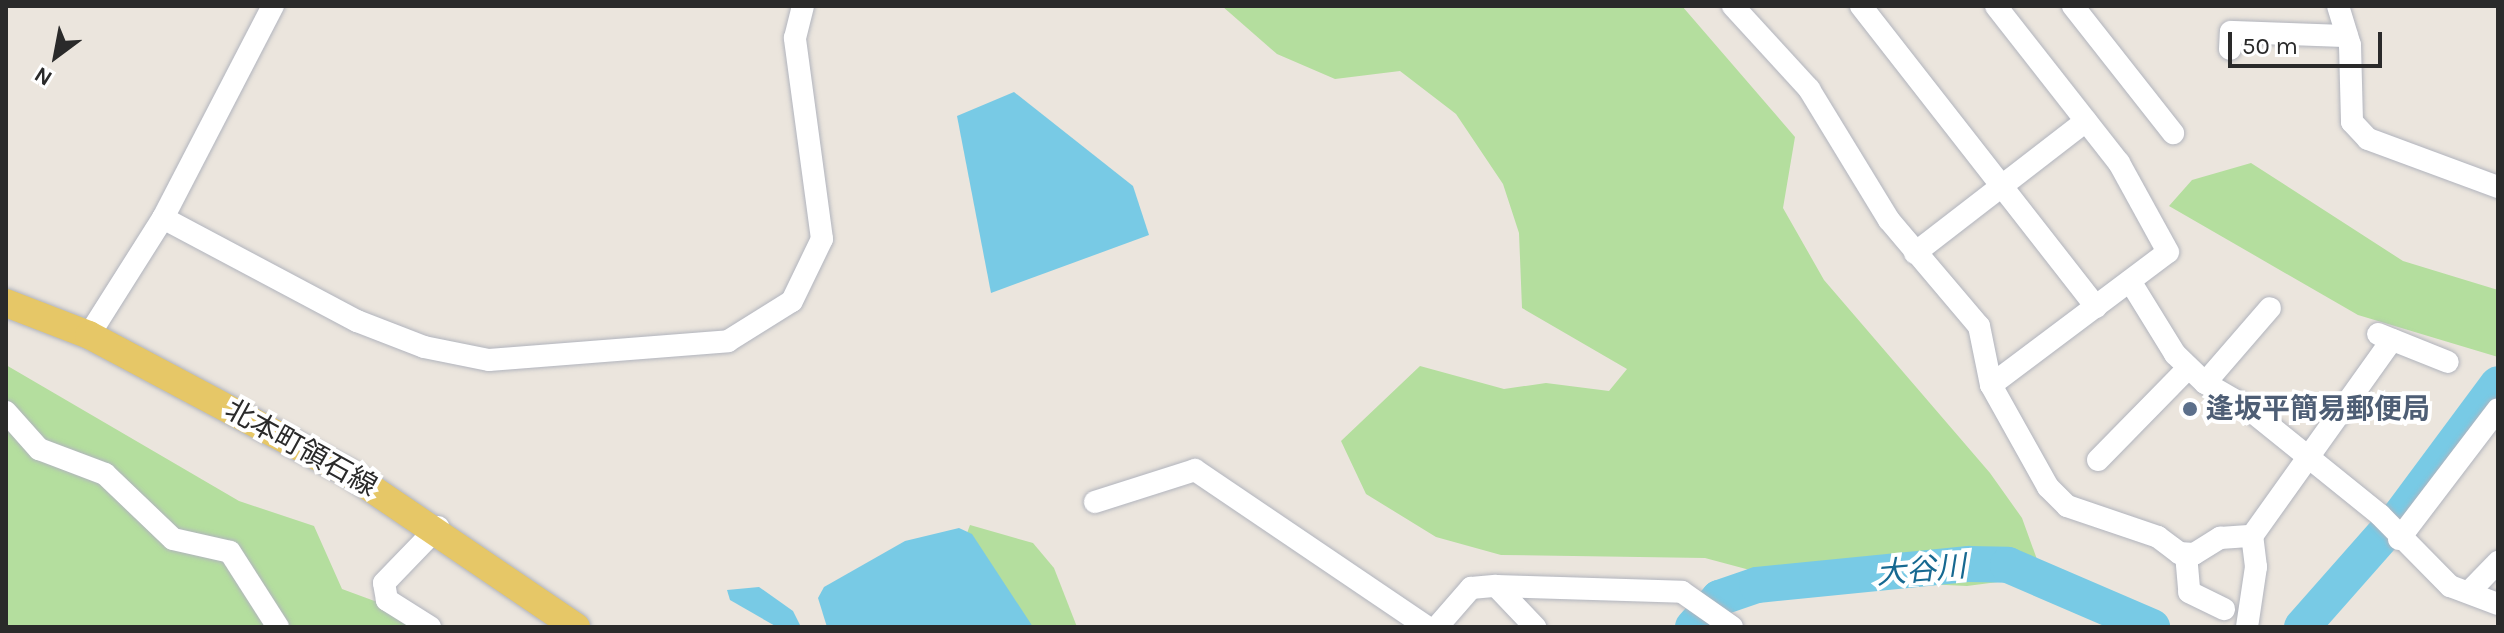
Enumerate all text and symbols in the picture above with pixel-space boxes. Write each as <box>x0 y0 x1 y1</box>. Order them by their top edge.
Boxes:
north arrow <box>16 16 96 96</box>
scale bar <box>2232 16 2386 66</box>
text: 50 m <box>2242 32 2298 60</box>
text: N <box>30 61 57 92</box>
place label: 逢坂平簡易郵便局 <box>2206 392 2430 426</box>
street label: 北本町領石線 <box>219 393 383 503</box>
marker: 逢坂平簡易郵便局 <box>2181 400 2199 418</box>
water label: 大谷川 <box>1875 548 1967 592</box>

